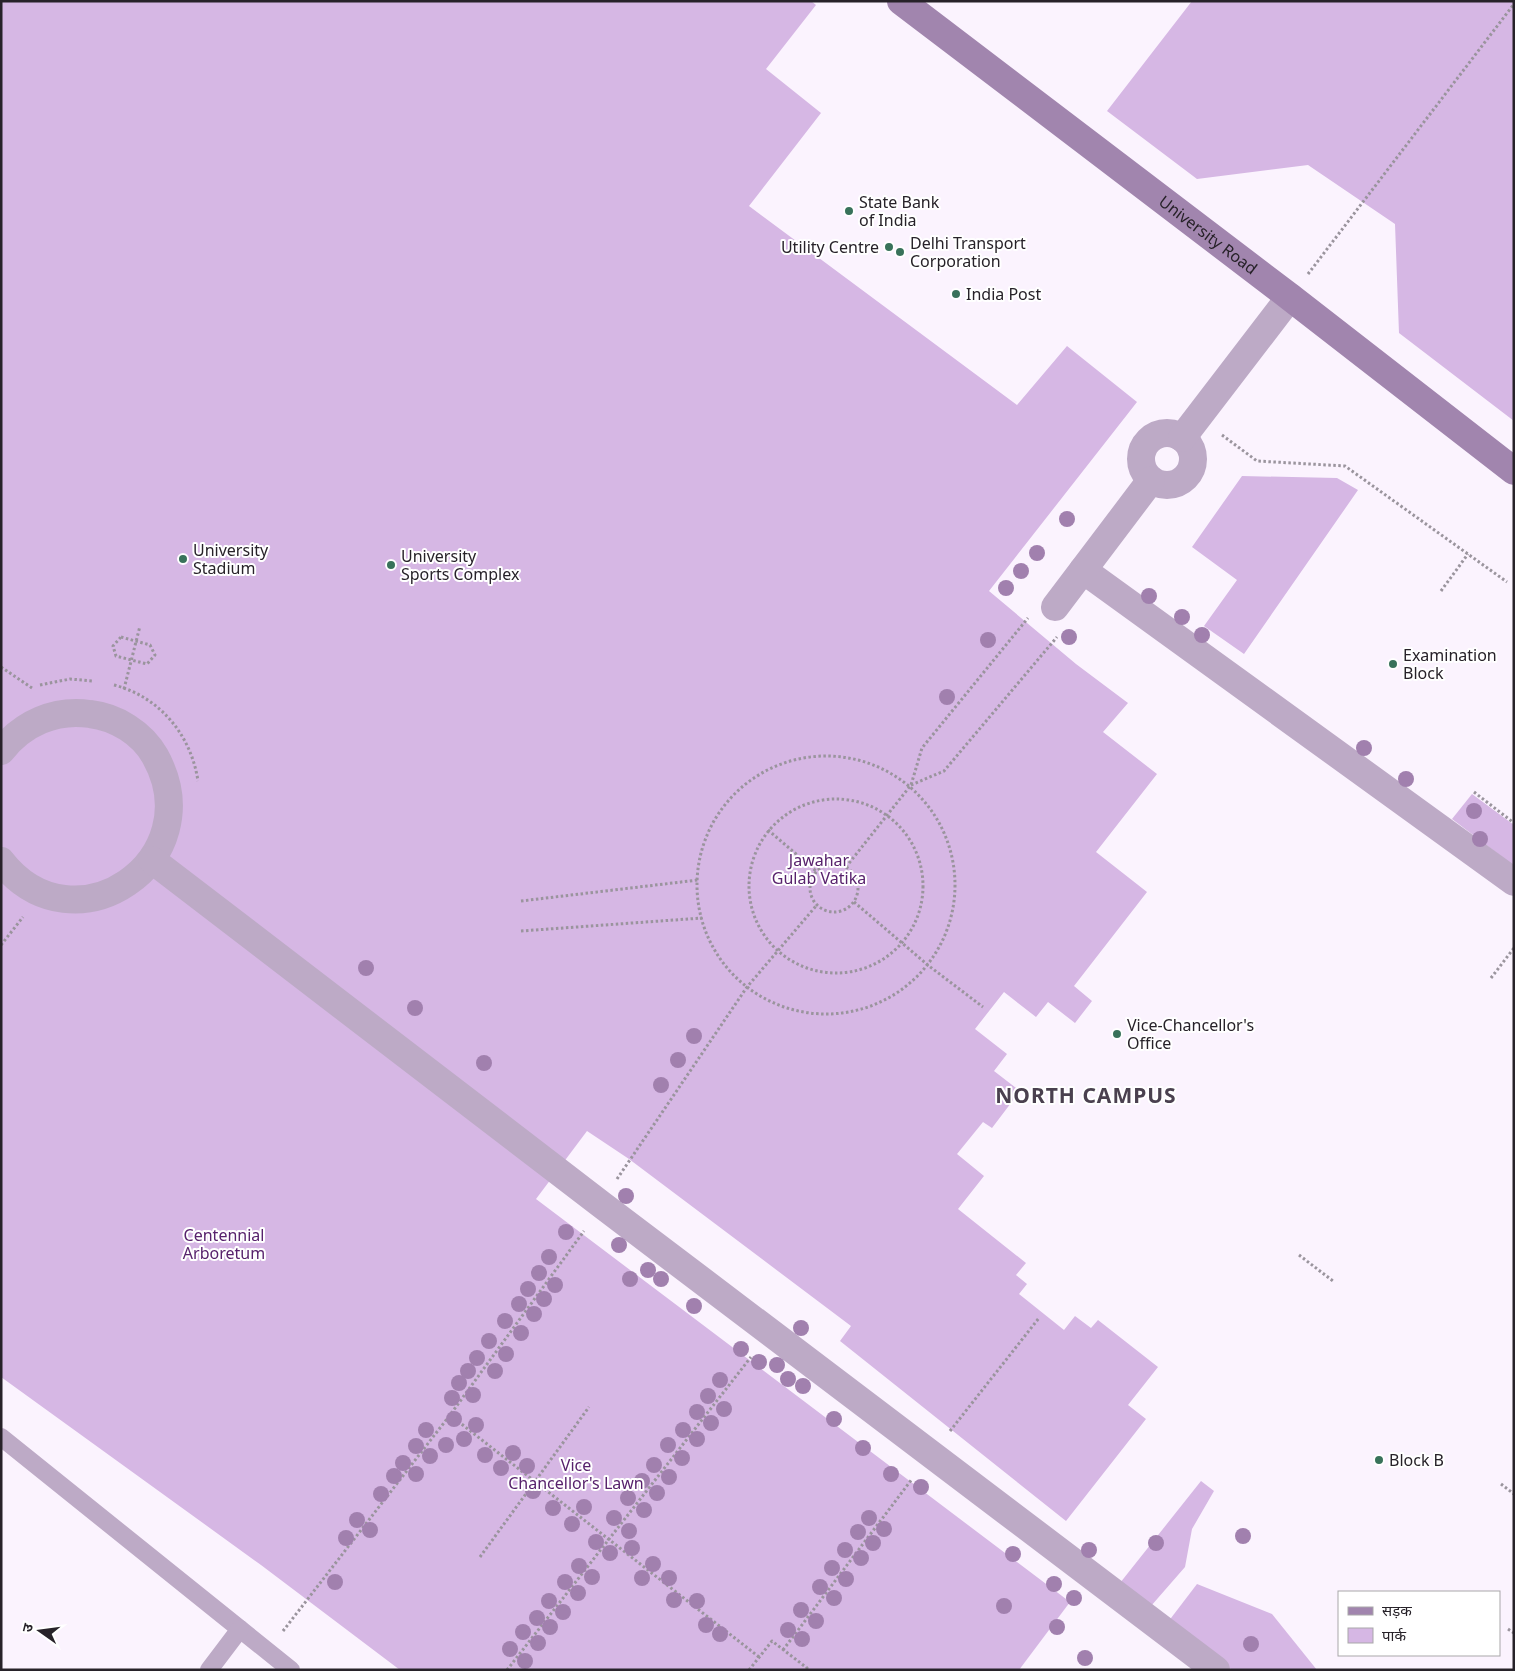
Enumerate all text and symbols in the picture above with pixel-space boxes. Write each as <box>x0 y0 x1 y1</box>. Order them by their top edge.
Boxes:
street label: University Road <box>1155 190 1262 279</box>
place label: State Bank of India <box>859 191 940 231</box>
marker: State Bank of India <box>843 205 855 217</box>
place label: Delhi Transport Corporation <box>910 232 1026 272</box>
place label: Utility Centre <box>781 236 879 258</box>
marker: Utility Centre <box>883 241 895 253</box>
marker: Delhi Transport Corporation <box>894 246 906 258</box>
place label: India Post <box>966 283 1041 305</box>
marker: India Post <box>950 288 962 300</box>
place label: University Stadium <box>193 539 269 579</box>
place label: University Sports Complex <box>401 545 520 585</box>
marker: University Stadium <box>177 553 189 565</box>
marker: University Sports Complex <box>385 559 397 571</box>
place label: Examination Block <box>1403 644 1497 684</box>
marker: Examination Block <box>1387 658 1399 670</box>
park label: Jawahar Gulab Vatika <box>772 849 866 889</box>
place label: Vice-Chancellor's Office <box>1127 1014 1254 1054</box>
marker: Vice-Chancellor's Office <box>1111 1028 1123 1040</box>
district label: NORTH CAMPUS <box>995 1081 1177 1109</box>
park label: Centennial Arboretum <box>183 1224 265 1264</box>
place label: Block B <box>1389 1449 1444 1471</box>
park label: Vice Chancellor's Lawn <box>508 1454 644 1494</box>
marker: Block B <box>1373 1454 1385 1466</box>
legend <box>1338 1591 1500 1656</box>
text: सड़क <box>1382 1600 1412 1620</box>
north arrow <box>15 1606 65 1656</box>
text: उ <box>17 1621 37 1634</box>
text: पार्क <box>1382 1625 1406 1645</box>

